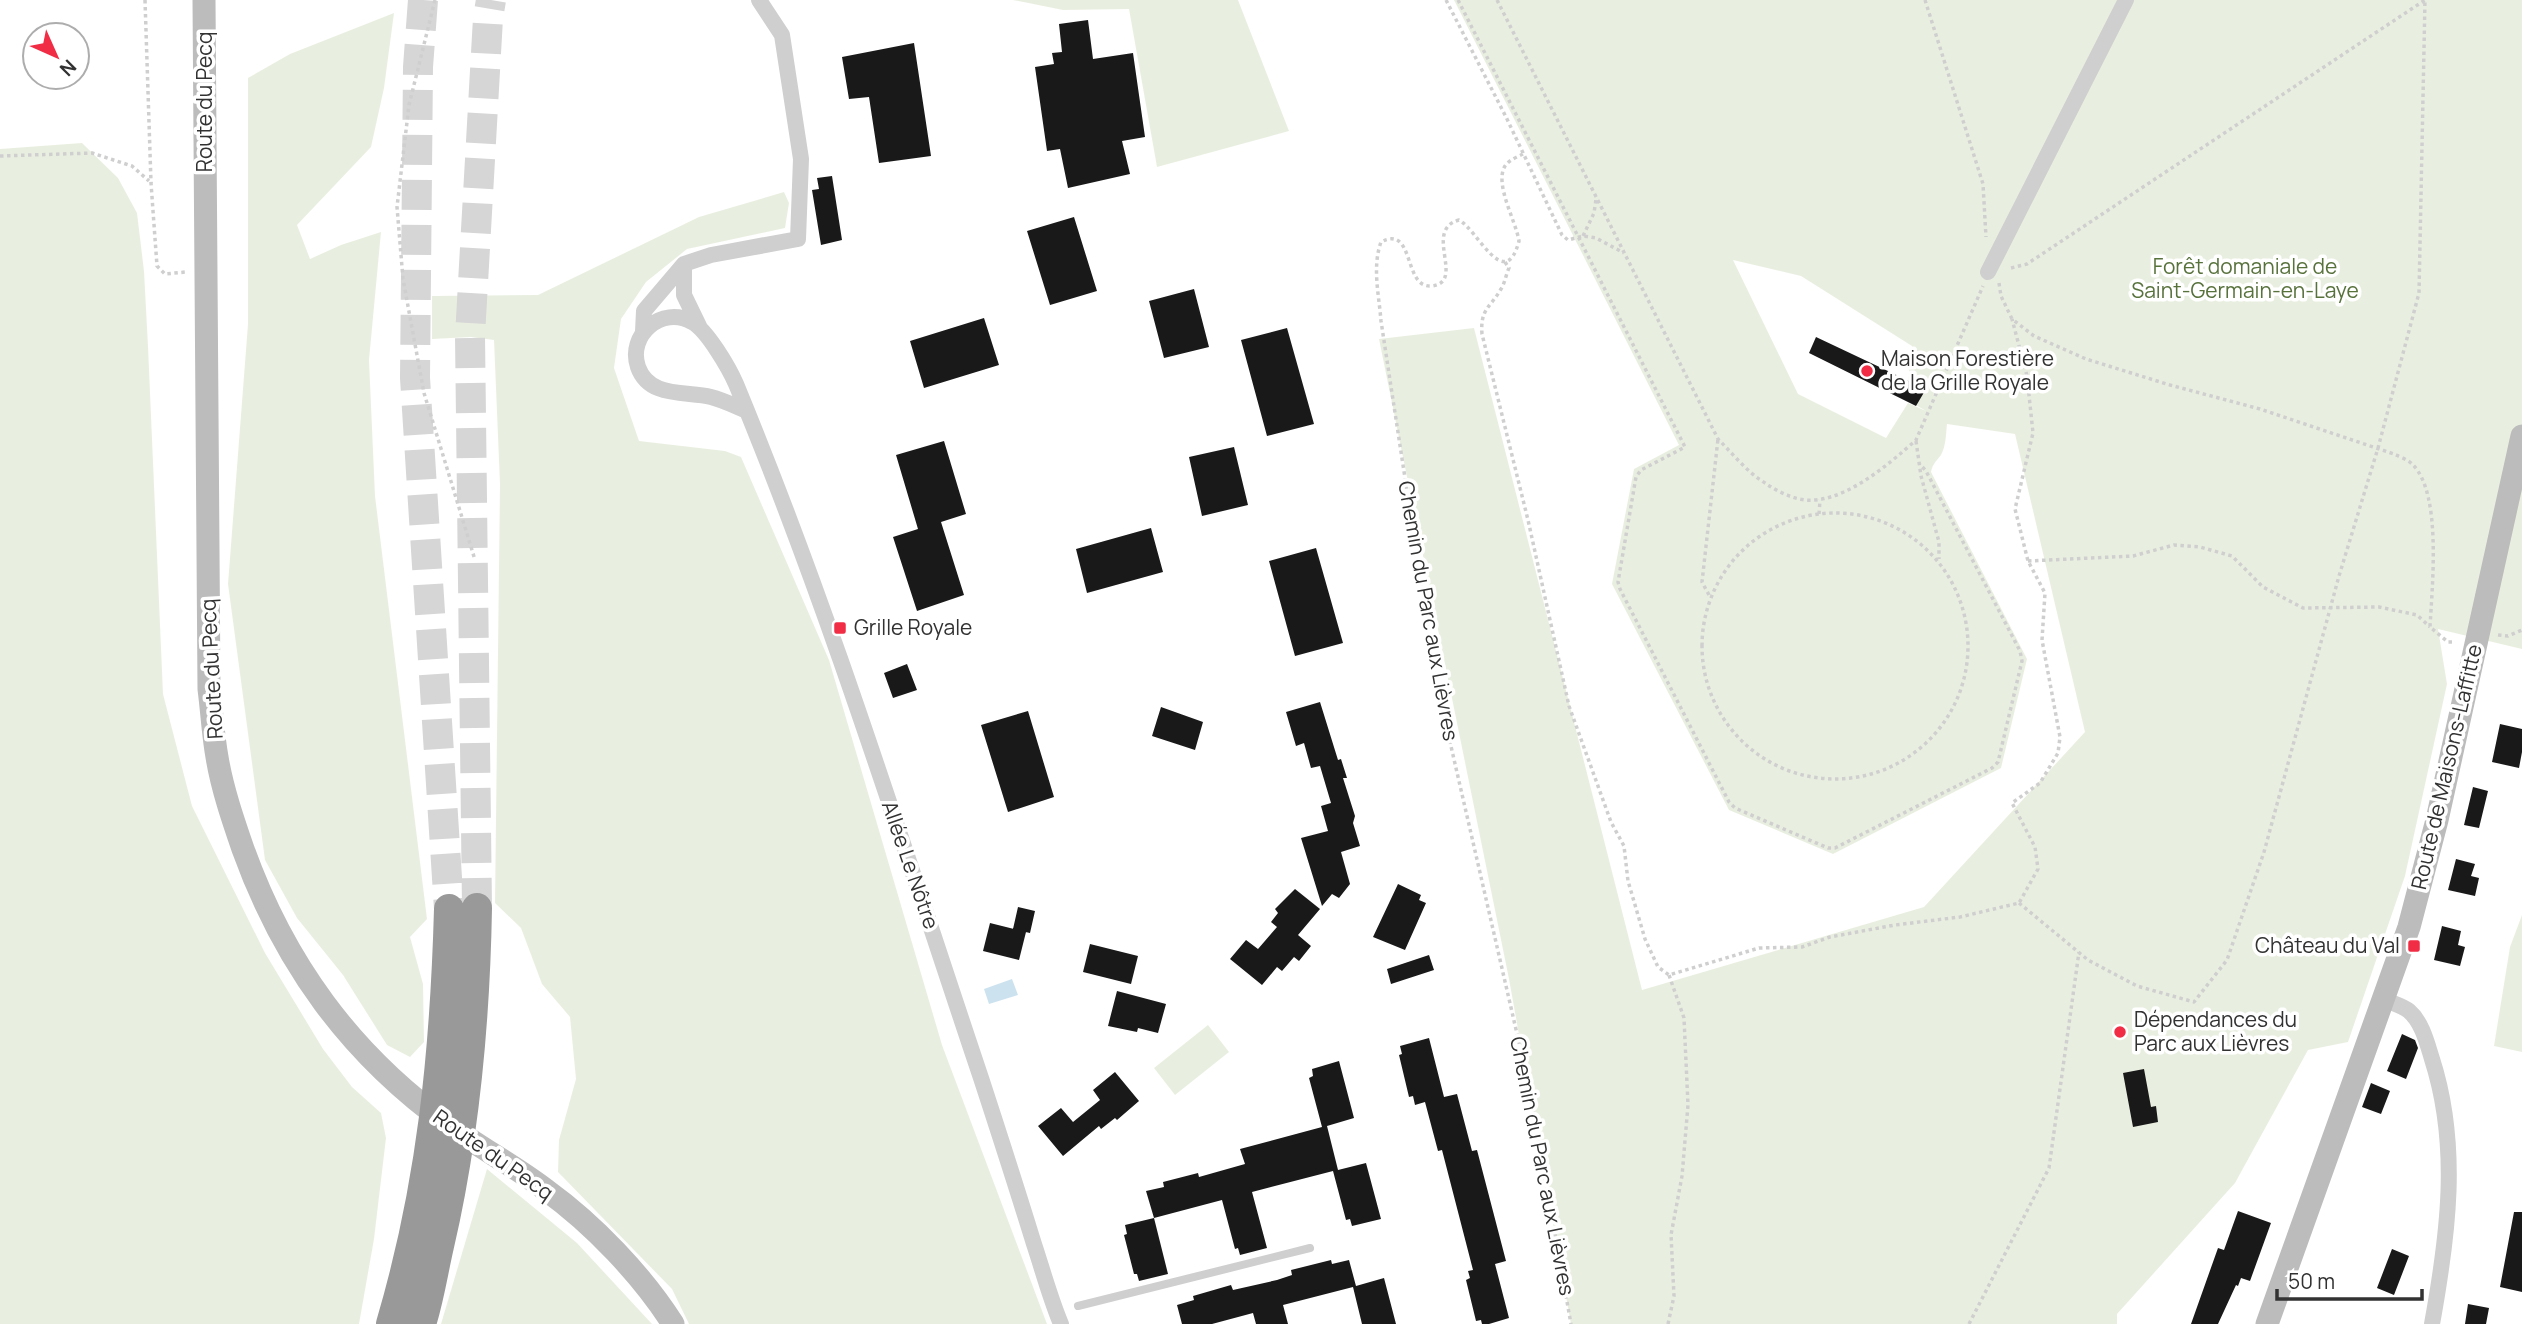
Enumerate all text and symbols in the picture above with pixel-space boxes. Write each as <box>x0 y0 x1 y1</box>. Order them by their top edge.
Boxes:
north arrow <box>21 21 91 91</box>
street label: Route du Pecq <box>190 32 218 172</box>
text: N <box>54 54 82 82</box>
park label: Forêt domaniale de Saint-Germain-en-Laye <box>2131 252 2359 304</box>
place label: Maison Forestière de la Grille Royale <box>1881 344 2054 396</box>
marker: Maison Forestière de la Grille Royale <box>1859 363 1875 379</box>
street label: Chemin du Parc aux Lièvres <box>1392 479 1466 743</box>
street label: Route du Pecq <box>193 598 229 740</box>
place label: Grille Royale <box>854 613 972 641</box>
marker: Grille Royale <box>832 620 848 636</box>
street label: Route de Maisons-Laffitte <box>2404 641 2488 892</box>
street label: Allée Le Nôtre <box>876 797 946 933</box>
place label: Château du Val <box>2255 931 2400 959</box>
marker: Château du Val <box>2406 938 2422 954</box>
place label: Dépendances du Parc aux Lièvres <box>2134 1005 2297 1057</box>
marker: Dépendances du Parc aux Lièvres <box>2112 1024 2128 1040</box>
street label: Chemin du Parc aux Lièvres <box>1504 1034 1582 1298</box>
street label: Route du Pecq <box>428 1102 559 1206</box>
scale bar <box>2277 1258 2422 1302</box>
text: 50 m <box>2288 1267 2335 1295</box>

